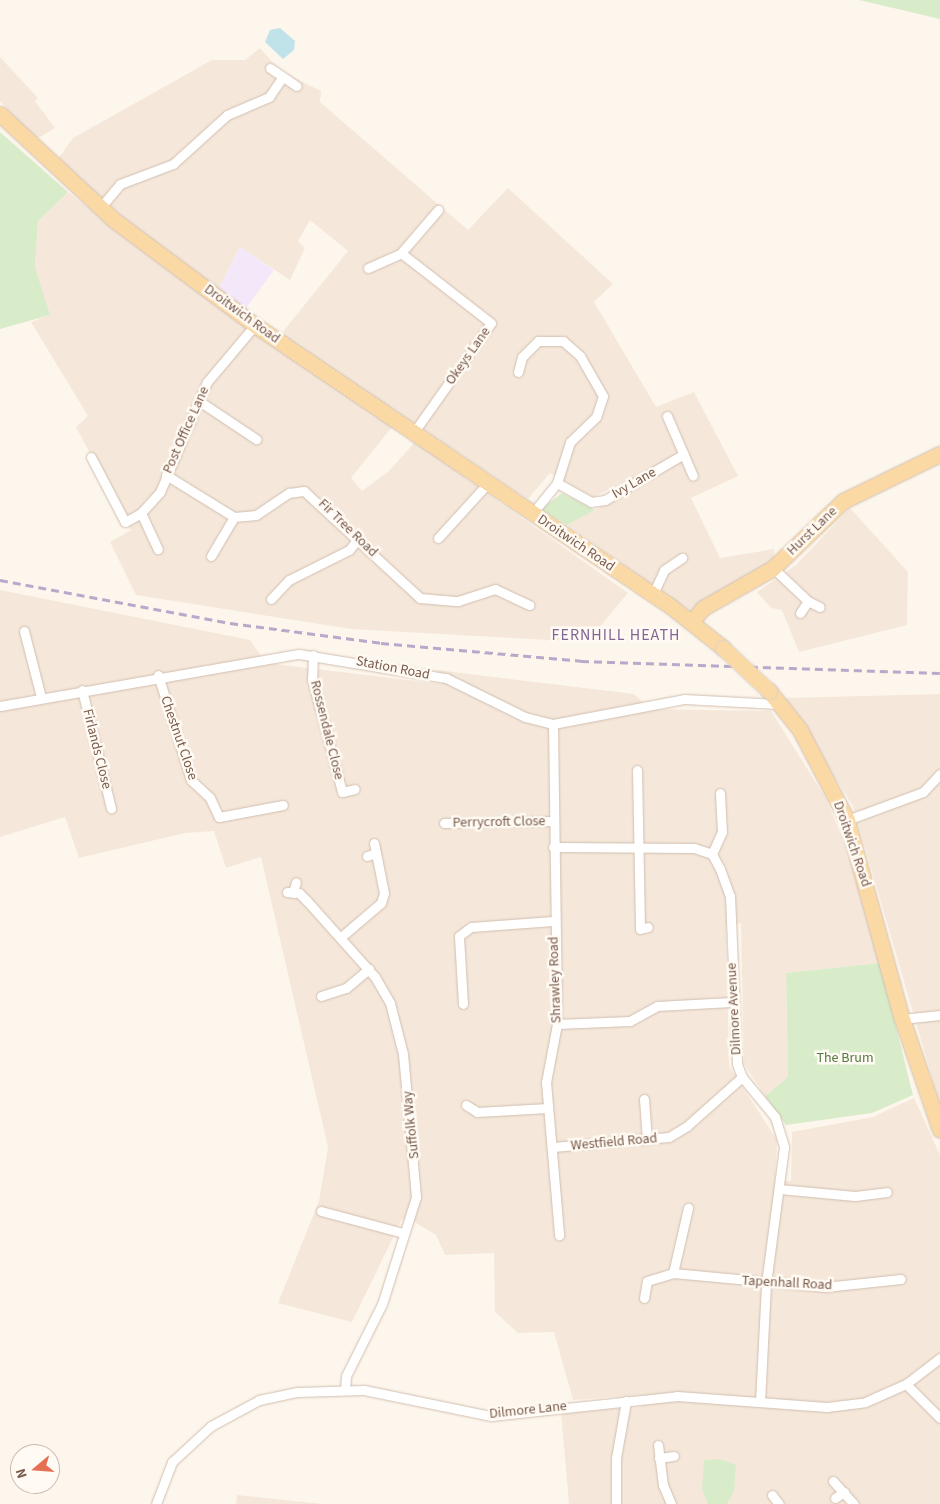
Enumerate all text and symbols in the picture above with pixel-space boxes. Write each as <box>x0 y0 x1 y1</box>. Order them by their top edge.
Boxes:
street label: Droitwich Road <box>201 281 283 347</box>
street label: Okeys Lane <box>442 324 494 388</box>
street label: Post Office Lane <box>159 384 213 476</box>
street label: Ivy Lane <box>609 464 659 502</box>
street label: Fir Tree Road <box>315 495 381 561</box>
street label: Hurst Lane <box>783 503 841 559</box>
street label: Droitwich Road <box>534 511 618 575</box>
district label: FERNHILL HEATH <box>550 625 682 645</box>
street label: Station Road <box>355 653 431 683</box>
street label: Rossendale Close <box>307 679 347 781</box>
street label: Chestnut Close <box>157 694 201 782</box>
street label: Firlands Close <box>79 707 115 791</box>
street label: Droitwich Road <box>829 799 875 889</box>
street label: Perrycroft Close <box>452 813 546 831</box>
street label: Shrawley Road <box>545 936 565 1024</box>
street label: Dilmore Avenue <box>723 962 745 1056</box>
park label: The Brum <box>816 1050 874 1066</box>
street label: Suffolk Way <box>399 1090 423 1160</box>
street label: Westfield Road <box>570 1130 658 1154</box>
street label: Tapenhall Road <box>741 1272 833 1294</box>
street label: Dilmore Lane <box>488 1398 568 1422</box>
north arrow <box>10 1444 60 1494</box>
text: N <box>11 1466 33 1481</box>

